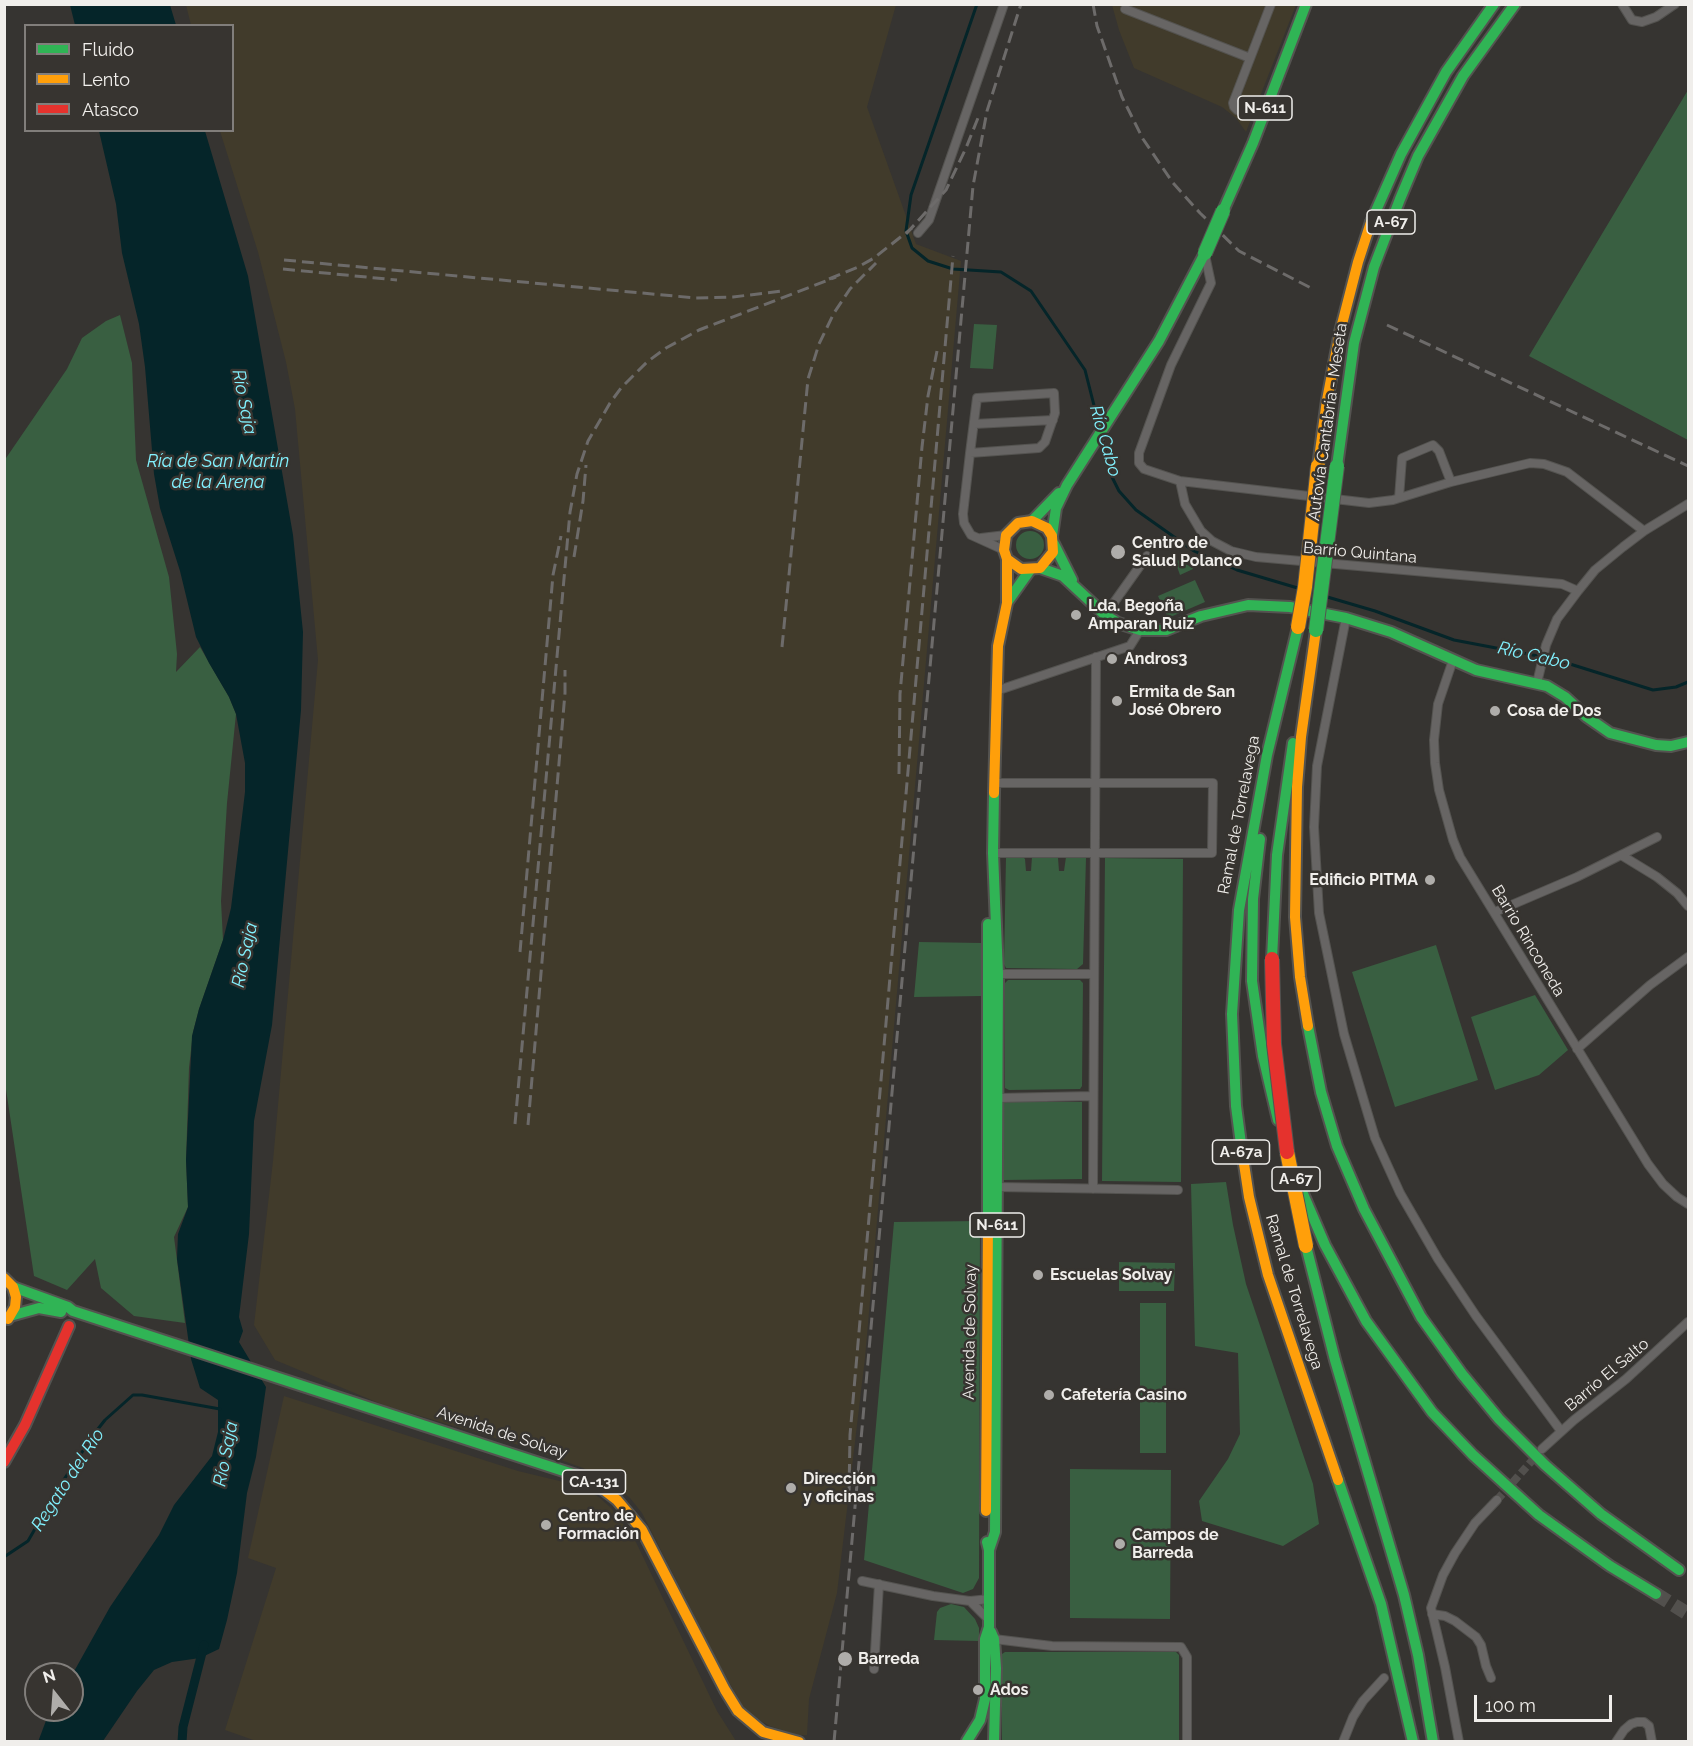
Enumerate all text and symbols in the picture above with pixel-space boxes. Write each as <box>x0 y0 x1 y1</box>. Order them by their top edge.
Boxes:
legend <box>24 24 234 132</box>
text: Fluido <box>82 39 134 60</box>
text: Lento <box>82 69 130 90</box>
road number: N-611 <box>1238 96 1292 120</box>
text: Atasco <box>82 99 139 120</box>
road number: A-67 <box>1367 210 1415 234</box>
street label: Autovía Cantabria - Meseta <box>1305 322 1351 522</box>
water label: Río Saja <box>227 368 261 436</box>
water label: Río Cabo <box>1085 403 1125 479</box>
water label: Ría de San Martín de la Arena <box>147 451 289 494</box>
place label: Centro de Salud Polanco <box>1132 533 1242 571</box>
street label: Barrio Quintana <box>1302 538 1418 568</box>
marker: Centro de Salud Polanco <box>1109 543 1127 561</box>
place label: Lda. Begoña Amparan Ruiz <box>1088 596 1194 634</box>
marker: Lda. Begoña Amparan Ruiz <box>1069 608 1083 622</box>
water label: Río Cabo <box>1496 637 1572 675</box>
place label: Andros3 <box>1124 649 1187 669</box>
marker: Andros3 <box>1105 652 1119 666</box>
place label: Ermita de San José Obrero <box>1129 682 1235 720</box>
marker: Ermita de San José Obrero <box>1110 694 1124 708</box>
place label: Cosa de Dos <box>1507 701 1601 721</box>
marker: Cosa de Dos <box>1488 704 1502 718</box>
street label: Ramal de Torrelavega <box>1214 734 1264 896</box>
place label: Edificio PITMA <box>1309 870 1418 890</box>
marker: Edificio PITMA <box>1423 873 1437 887</box>
street label: Barrio Rinconeda <box>1487 882 1569 1000</box>
water label: Río Saja <box>228 921 262 989</box>
road number: A-67a <box>1212 1140 1270 1164</box>
road number: A-67 <box>1272 1167 1320 1191</box>
street label: Ramal de Torrelavega <box>1261 1212 1327 1372</box>
road number: N-611 <box>970 1213 1024 1237</box>
street label: Avenida de Solvay <box>959 1264 981 1400</box>
place label: Escuelas Solvay <box>1050 1265 1172 1285</box>
marker: Escuelas Solvay <box>1031 1268 1045 1282</box>
street label: Barrio El Salto <box>1561 1334 1653 1416</box>
place label: Cafetería Casino <box>1061 1385 1187 1405</box>
marker: Cafetería Casino <box>1042 1388 1056 1402</box>
street label: Avenida de Solvay <box>435 1403 569 1463</box>
water label: Río Saja <box>209 1420 243 1488</box>
water label: Regato del Río <box>27 1425 109 1535</box>
place label: Dirección y oficinas <box>803 1469 876 1507</box>
road number: CA-131 <box>562 1470 626 1494</box>
marker: Dirección y oficinas <box>784 1481 798 1495</box>
place label: Centro de Formación <box>558 1506 639 1544</box>
marker: Centro de Formación <box>539 1518 553 1532</box>
place label: Campos de Barreda <box>1132 1525 1219 1563</box>
marker: Campos de Barreda <box>1113 1537 1127 1551</box>
place label: Barreda <box>858 1649 919 1669</box>
marker: Barreda <box>836 1650 854 1668</box>
north arrow <box>24 1662 84 1722</box>
text: N <box>41 1665 58 1687</box>
place label: Ados <box>990 1680 1028 1700</box>
marker: Ados <box>971 1683 985 1697</box>
scale bar <box>1477 1683 1615 1721</box>
text: 100 m <box>1485 1695 1536 1716</box>

